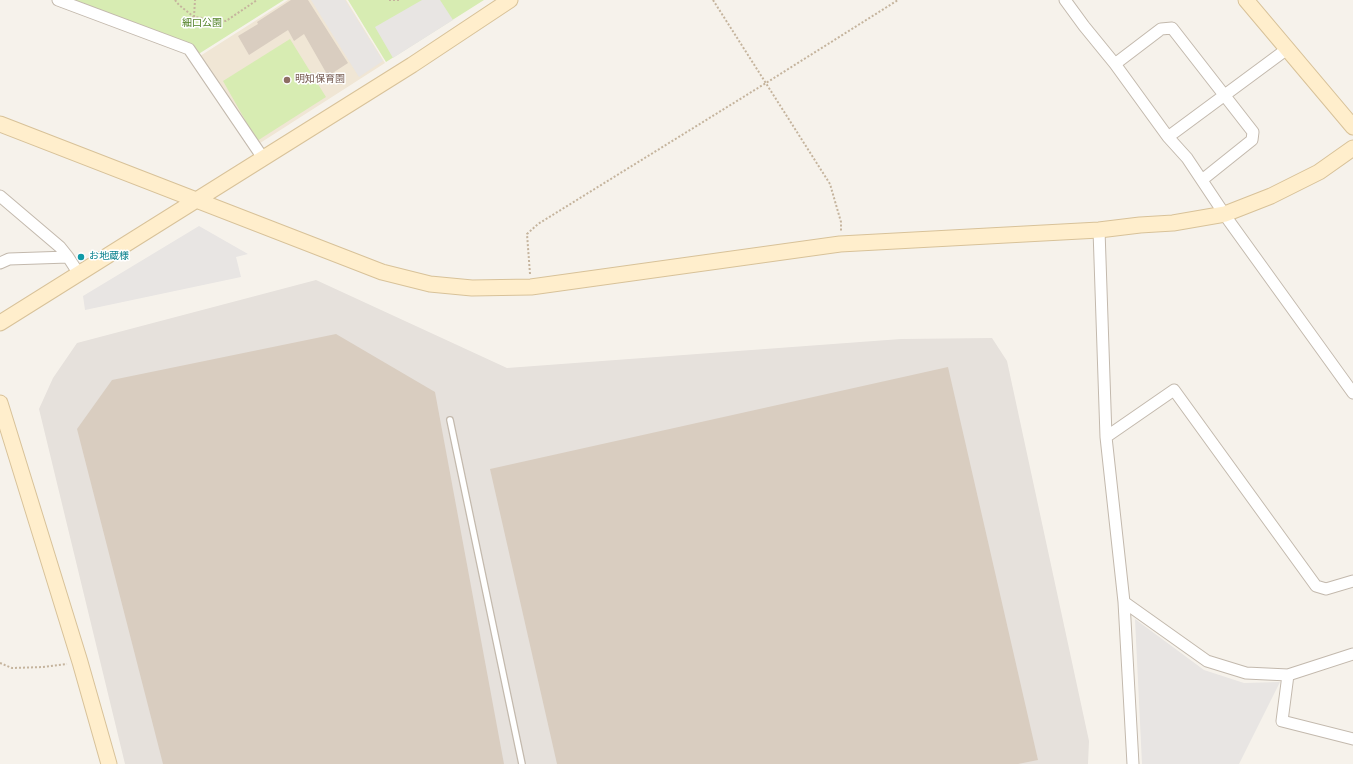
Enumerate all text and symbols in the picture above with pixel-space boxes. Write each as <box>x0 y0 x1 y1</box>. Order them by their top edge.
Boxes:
park label: 細口公園 <box>182 18 222 30</box>
place label: 明知保育園 <box>295 74 345 86</box>
marker: 明知保育園 <box>282 75 292 85</box>
place label: お地蔵様 <box>89 251 129 263</box>
marker: お地蔵様 <box>76 252 86 262</box>

